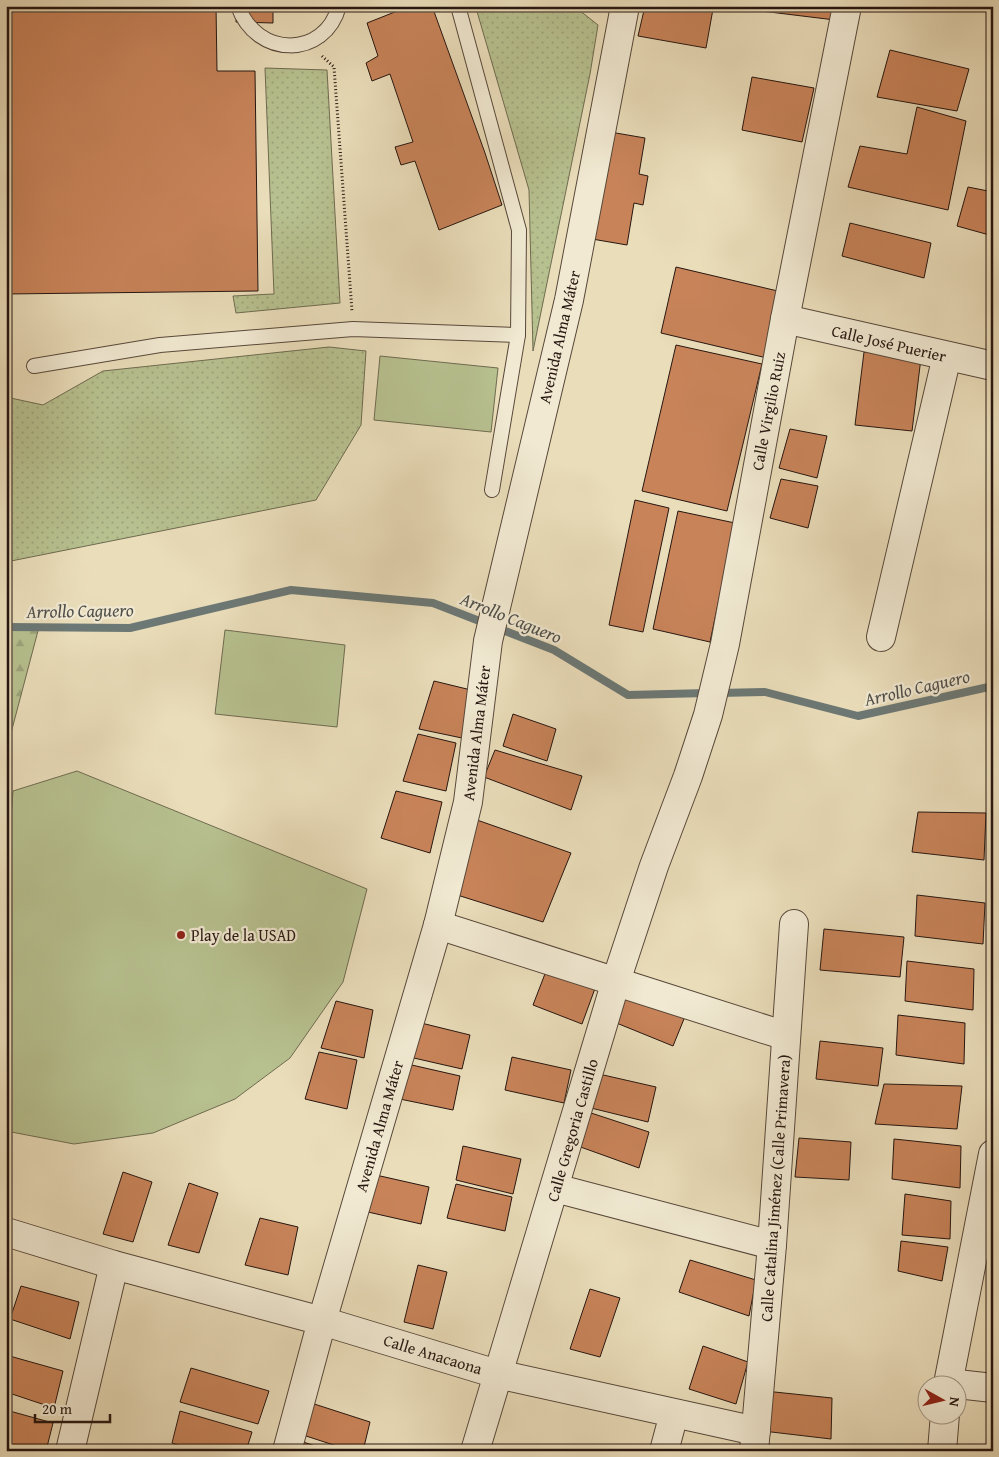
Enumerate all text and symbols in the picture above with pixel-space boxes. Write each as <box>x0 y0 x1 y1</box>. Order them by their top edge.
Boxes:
street label: Avenida Alma Máter <box>532 268 586 406</box>
street label: Calle José Puerier <box>829 318 949 368</box>
street label: Calle Virgilio Ruiz <box>745 350 791 472</box>
water label: Arrollo Caguero <box>455 585 566 650</box>
water label: Arrollo Caguero <box>25 596 134 625</box>
water label: Arrollo Caguero <box>861 662 973 713</box>
street label: Avenida Alma Máter <box>456 664 496 802</box>
place label: Play de la USAD <box>191 923 296 947</box>
marker: Play de la USAD <box>175 929 187 941</box>
street label: Calle Catalina Jiménez (Calle Primavera) <box>754 1054 796 1322</box>
street label: Calle Gregoria Castillo <box>540 1056 604 1204</box>
street label: Avenida Alma Máter <box>349 1057 409 1195</box>
street label: Calle Anacaona <box>381 1328 486 1380</box>
north arrow <box>916 1374 966 1424</box>
scale bar <box>35 1392 110 1424</box>
text: N <box>944 1396 965 1408</box>
text: 20 m <box>42 1398 73 1419</box>

